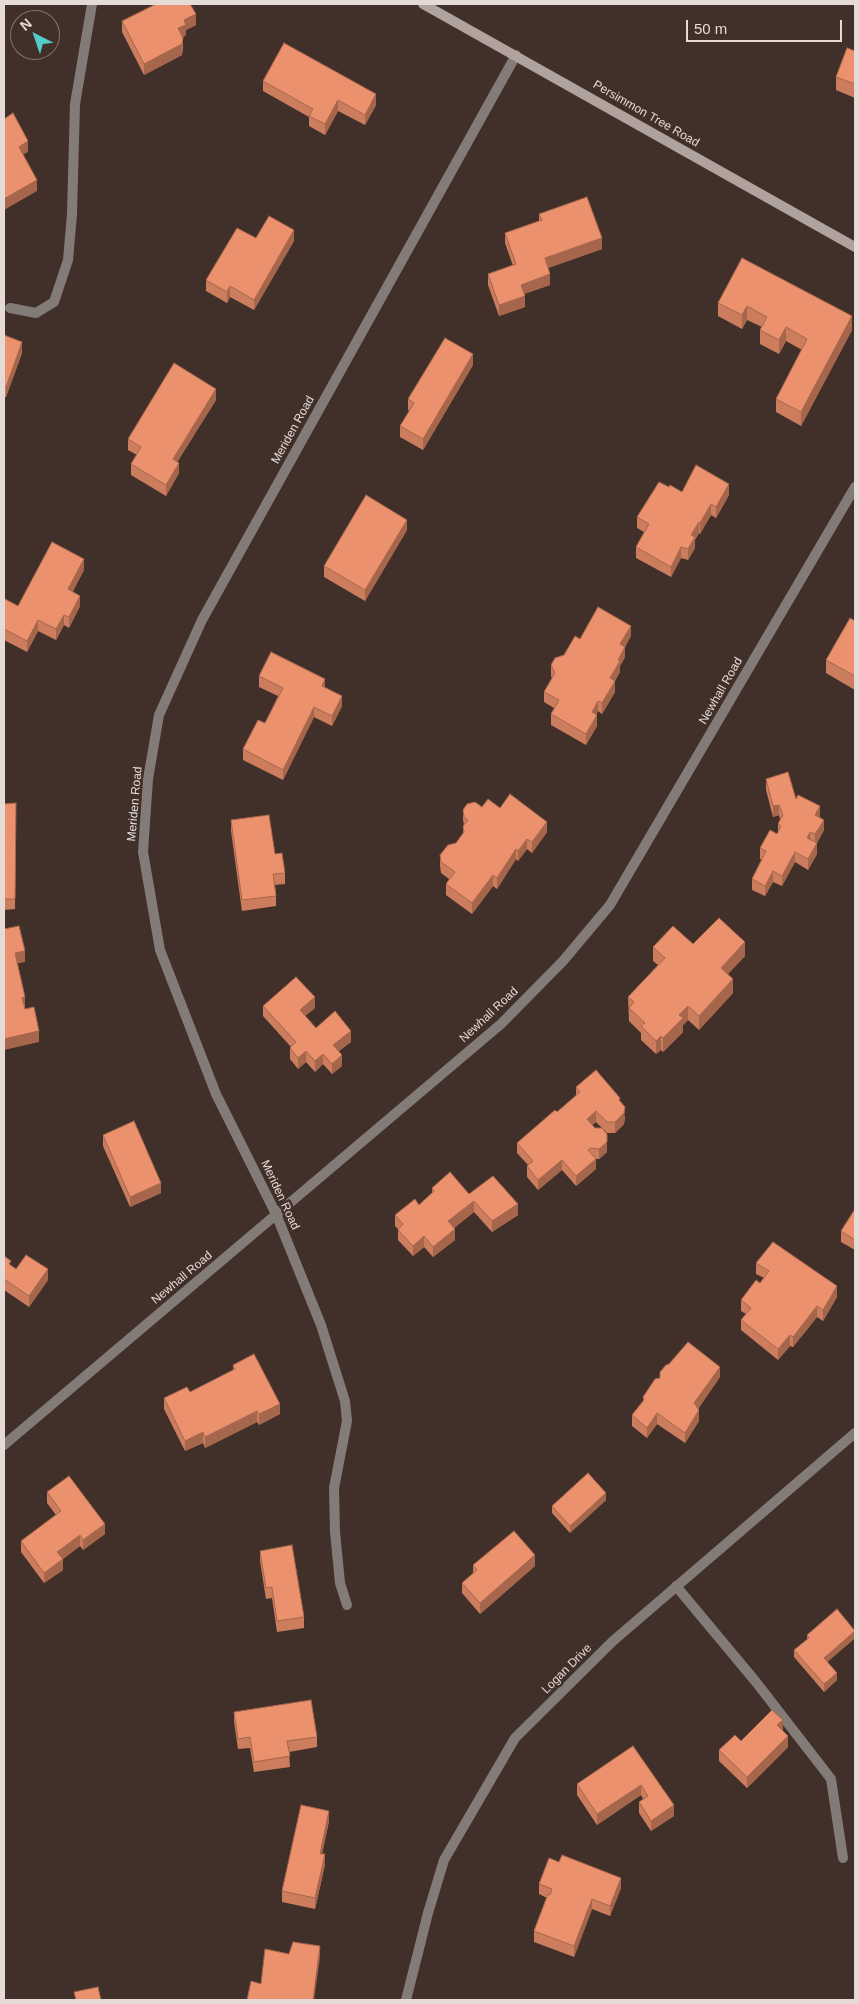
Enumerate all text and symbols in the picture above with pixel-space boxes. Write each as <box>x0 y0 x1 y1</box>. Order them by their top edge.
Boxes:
north arrow <box>10 10 60 60</box>
scale bar <box>689 10 845 42</box>
text: N <box>17 15 35 34</box>
text: 50 m <box>694 20 727 37</box>
street label: Persimmon Tree Road <box>590 78 702 150</box>
street label: Meriden Road <box>268 394 318 466</box>
street label: Newhall Road <box>696 655 746 727</box>
street label: Meriden Road <box>125 766 145 842</box>
street label: Newhall Road <box>457 984 521 1046</box>
street label: Meriden Road <box>258 1158 302 1232</box>
street label: Newhall Road <box>149 1248 215 1308</box>
street label: Logan Drive <box>539 1641 595 1697</box>

